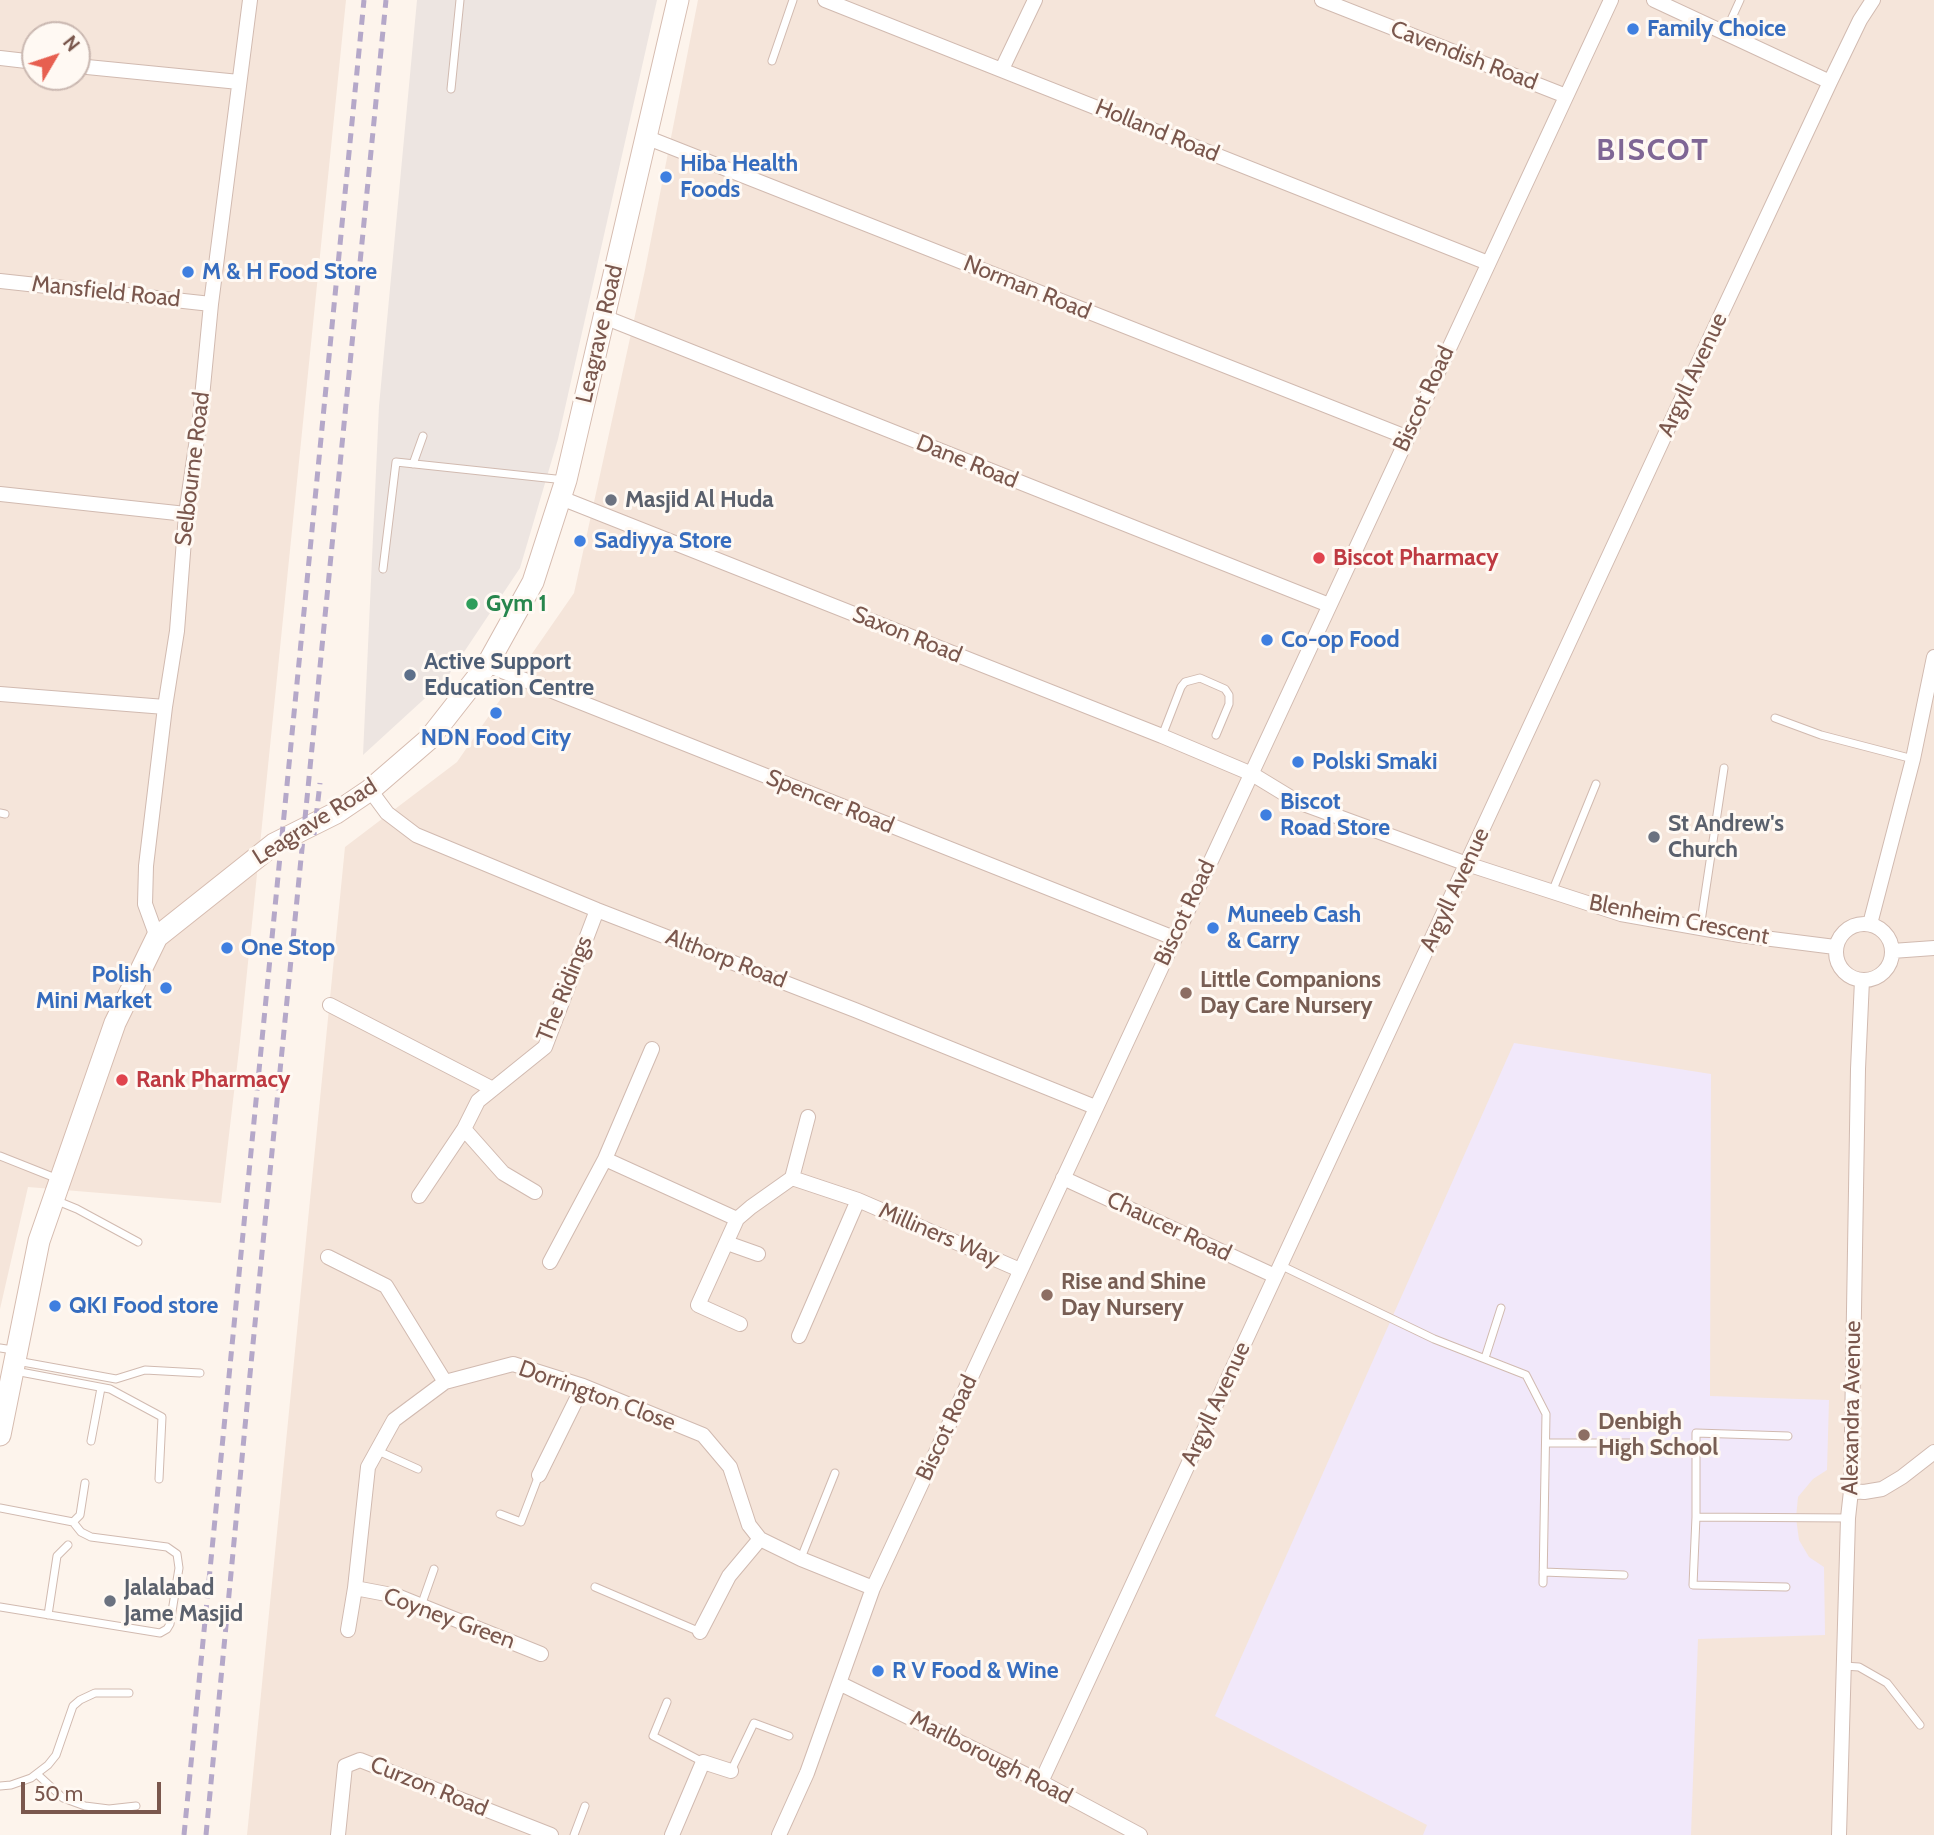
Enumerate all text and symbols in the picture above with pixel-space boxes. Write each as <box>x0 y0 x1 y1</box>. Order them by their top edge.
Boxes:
street label: Cavendish Road <box>1387 15 1541 97</box>
place label: Family Choice <box>1647 15 1786 43</box>
north arrow <box>21 21 91 91</box>
marker: Family Choice <box>1625 21 1641 37</box>
text: N <box>58 31 84 56</box>
street label: Holland Road <box>1091 94 1223 168</box>
district label: BISCOT <box>1597 133 1709 169</box>
place label: Hiba Health Foods <box>680 150 798 204</box>
marker: Hiba Health Foods <box>658 169 674 185</box>
street label: Norman Road <box>959 250 1095 326</box>
place label: M & H Food Store <box>202 258 377 286</box>
street label: Leagrave Road <box>571 262 629 406</box>
marker: M & H Food Store <box>180 264 196 280</box>
street label: Mansfield Road <box>30 270 182 314</box>
street label: Argyll Avenue <box>1652 309 1734 441</box>
street label: Biscot Road <box>1387 342 1461 456</box>
street label: Selbourne Road <box>170 390 216 548</box>
street label: Dane Road <box>912 429 1022 495</box>
place label: Masjid Al Huda <box>625 486 774 514</box>
marker: Masjid Al Huda <box>603 492 619 508</box>
place label: Sadiyya Store <box>594 527 732 555</box>
marker: Sadiyya Store <box>572 533 588 549</box>
place label: Biscot Pharmacy <box>1333 544 1498 572</box>
marker: Biscot Pharmacy <box>1311 550 1327 566</box>
place label: Gym 1 <box>486 590 547 618</box>
marker: Gym 1 <box>464 596 480 612</box>
street label: Saxon Road <box>848 601 966 669</box>
place label: Co-op Food <box>1281 626 1400 654</box>
marker: Co-op Food <box>1259 632 1275 648</box>
place label: Active Support Education Centre <box>424 648 594 702</box>
marker: Active Support Education Centre <box>402 667 418 683</box>
marker: NDN Food City <box>488 705 504 721</box>
place label: NDN Food City <box>421 724 571 752</box>
place label: Polski Smaki <box>1312 748 1437 776</box>
marker: Polski Smaki <box>1290 754 1306 770</box>
street label: Spencer Road <box>762 764 898 840</box>
street label: Leagrave Road <box>248 773 382 871</box>
place label: Biscot Road Store <box>1280 788 1390 842</box>
marker: Biscot Road Store <box>1258 807 1274 823</box>
place label: St Andrew's Church <box>1668 810 1784 864</box>
street label: Argyll Avenue <box>1414 824 1496 956</box>
marker: St Andrew's Church <box>1646 829 1662 845</box>
street label: Biscot Road <box>1148 856 1222 970</box>
street label: Blenheim Crescent <box>1587 889 1771 951</box>
place label: Muneeb Cash & Carry <box>1227 901 1361 955</box>
marker: Muneeb Cash & Carry <box>1205 920 1221 936</box>
street label: Althorp Road <box>662 923 790 995</box>
street label: The Ridings <box>531 932 599 1046</box>
place label: One Stop <box>241 934 335 962</box>
marker: One Stop <box>219 940 235 956</box>
place label: Polish Mini Market <box>36 961 152 1015</box>
place label: Little Companions Day Care Nursery <box>1200 966 1381 1020</box>
marker: Polish Mini Market <box>158 980 174 996</box>
marker: Little Companions Day Care Nursery <box>1178 985 1194 1001</box>
place label: Rank Pharmacy <box>136 1066 290 1094</box>
marker: Rank Pharmacy <box>114 1072 130 1088</box>
street label: Chaucer Road <box>1102 1186 1236 1268</box>
street label: Milliners Way <box>874 1197 1004 1273</box>
place label: Rise and Shine Day Nursery <box>1061 1268 1206 1322</box>
marker: Rise and Shine Day Nursery <box>1039 1287 1055 1303</box>
place label: QKI Food store <box>69 1292 218 1320</box>
marker: QKI Food store <box>47 1298 63 1314</box>
street label: Alexandra Avenue <box>1837 1320 1867 1496</box>
street label: Argyll Avenue <box>1175 1338 1257 1470</box>
street label: Dorrington Close <box>515 1355 679 1437</box>
street label: Biscot Road <box>910 1371 984 1485</box>
place label: Denbigh High School <box>1598 1408 1718 1462</box>
marker: Denbigh High School <box>1576 1427 1592 1443</box>
place label: Jalalabad Jame Masjid <box>124 1574 243 1628</box>
street label: Coyney Green <box>380 1582 518 1656</box>
marker: Jalalabad Jame Masjid <box>102 1593 118 1609</box>
place label: R V Food & Wine <box>892 1657 1058 1685</box>
marker: R V Food & Wine <box>870 1663 886 1679</box>
street label: Marlborough Road <box>905 1705 1077 1811</box>
street label: Curzon Road <box>366 1751 492 1823</box>
scale bar <box>24 1769 164 1813</box>
text: 50 m <box>34 1781 83 1806</box>

